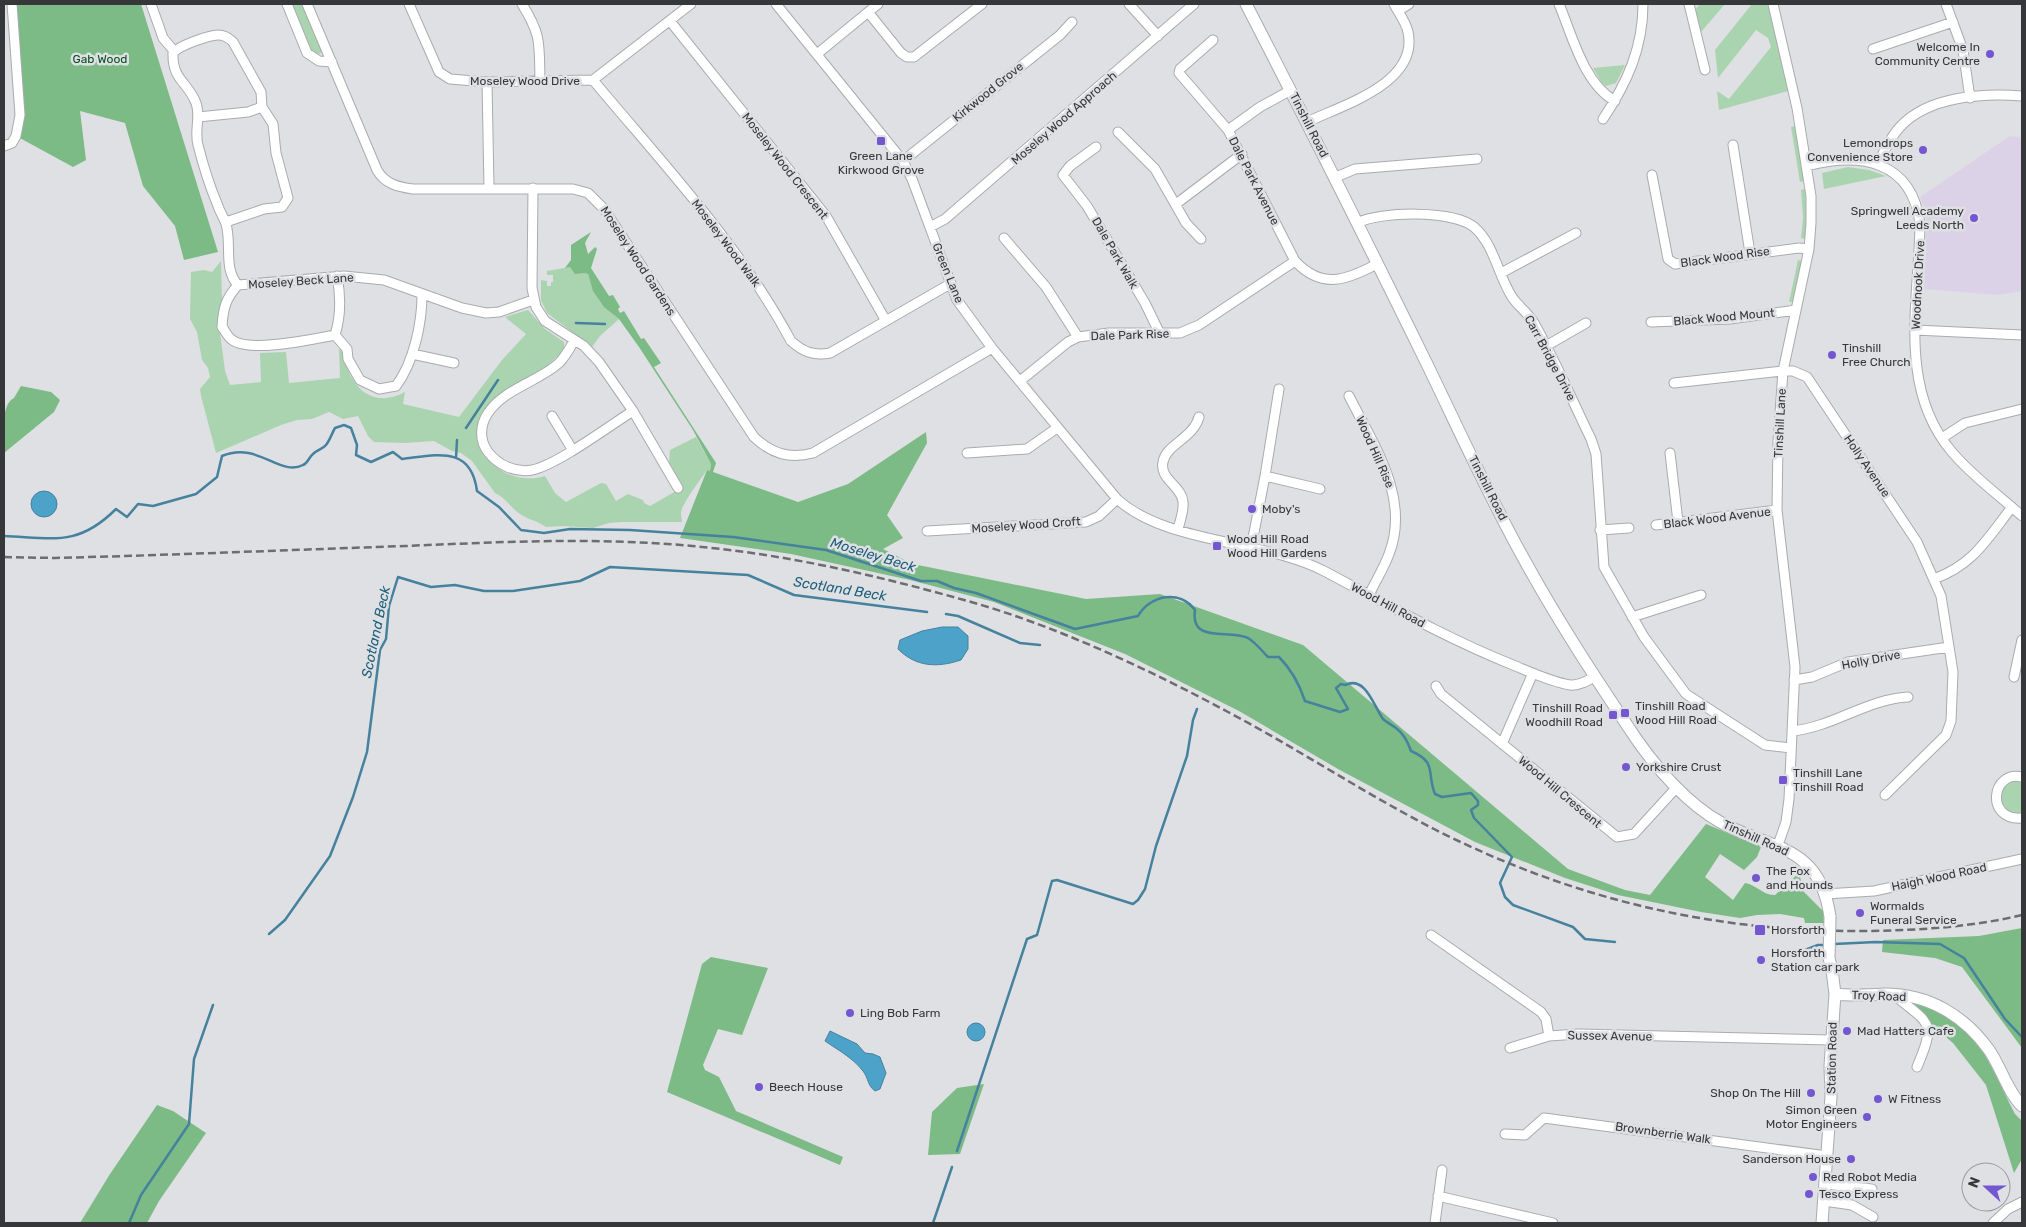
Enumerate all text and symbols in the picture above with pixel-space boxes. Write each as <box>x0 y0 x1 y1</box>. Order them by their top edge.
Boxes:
place label: Welcome In Community Centre <box>1875 40 1980 68</box>
marker: Welcome In Community Centre <box>1984 48 1996 60</box>
park label: Gab Wood <box>73 52 127 66</box>
street label: Kirkwood Grove <box>950 59 1026 125</box>
street label: Moseley Wood Approach <box>1009 68 1119 168</box>
street label: Moseley Wood Drive <box>470 74 580 88</box>
street label: Tinshill Road <box>1287 90 1331 160</box>
street label: Moseley Wood Crescent <box>739 110 831 222</box>
marker: Green Lane Kirkwood Grove <box>875 135 887 147</box>
street label: Dale Park Avenue <box>1226 135 1282 228</box>
place label: Lemondrops Convenience Store <box>1807 136 1913 164</box>
marker: Lemondrops Convenience Store <box>1917 144 1929 156</box>
place label: Green Lane Kirkwood Grove <box>838 149 925 177</box>
street label: Moseley Wood Walk <box>689 197 764 290</box>
street label: Moseley Wood Gardens <box>597 204 679 318</box>
place label: Springwell Academy Leeds North <box>1851 204 1964 232</box>
marker: Springwell Academy Leeds North <box>1968 212 1980 224</box>
street label: Dale Park Walk <box>1089 215 1142 292</box>
street label: Woodnook Drive <box>1909 240 1927 330</box>
street label: Green Lane <box>930 241 967 305</box>
street label: Black Wood Rise <box>1680 244 1771 270</box>
street label: Moseley Beck Lane <box>248 270 354 292</box>
street label: Black Wood Mount <box>1673 306 1776 328</box>
street label: Carr Bridge Drive <box>1522 313 1579 403</box>
street label: Dale Park Rise <box>1090 327 1170 343</box>
place label: Tinshill Free Church <box>1842 341 1911 369</box>
marker: Tinshill Free Church <box>1826 349 1838 361</box>
street label: Tinshill Lane <box>1771 388 1789 458</box>
street label: Wood Hill Rise <box>1353 414 1397 490</box>
street label: Holly Avenue <box>1841 432 1893 500</box>
street label: Tinshill Road <box>1466 453 1510 523</box>
place label: Moby's <box>1262 502 1300 516</box>
marker: Moby's <box>1246 503 1258 515</box>
street label: Black Wood Avenue <box>1663 504 1772 532</box>
street label: Moseley Wood Croft <box>971 514 1081 536</box>
place label: Wood Hill Road Wood Hill Gardens <box>1227 532 1327 560</box>
water label: Moseley Beck <box>828 534 918 576</box>
marker: Wood Hill Road Wood Hill Gardens <box>1211 540 1223 552</box>
water label: Scotland Beck <box>792 573 888 605</box>
street label: Wood Hill Road <box>1349 580 1427 630</box>
water label: Scotland Beck <box>358 584 394 680</box>
street label: Holly Drive <box>1840 647 1902 673</box>
place label: Tinshill Road Wood Hill Road <box>1635 699 1717 727</box>
place label: Tinshill Road Woodhill Road <box>1525 701 1603 729</box>
marker: Tinshill Road Wood Hill Road <box>1619 707 1631 719</box>
marker: Tinshill Road Woodhill Road <box>1607 709 1619 721</box>
street label: Wood Hill Crescent <box>1516 753 1605 831</box>
place label: Yorkshire Crust <box>1636 760 1722 774</box>
marker: Yorkshire Crust <box>1620 761 1632 773</box>
place label: Tinshill Lane Tinshill Road <box>1793 766 1864 794</box>
marker: Tinshill Lane Tinshill Road <box>1777 774 1789 786</box>
street label: Tinshill Road <box>1721 817 1791 859</box>
street label: Haigh Wood Road <box>1890 860 1988 894</box>
place label: The Fox and Hounds <box>1766 864 1833 892</box>
marker: The Fox and Hounds <box>1750 872 1762 884</box>
place label: Wormalds Funeral Service <box>1870 899 1957 927</box>
marker: Wormalds Funeral Service <box>1854 907 1866 919</box>
marker: Horsforth <box>1753 923 1767 937</box>
place label: Horsforth <box>1771 923 1825 937</box>
place label: Horsforth Station car park <box>1771 946 1860 974</box>
marker: Horsforth Station car park <box>1755 954 1767 966</box>
street label: Troy Road <box>1851 988 1907 1004</box>
place label: Ling Bob Farm <box>860 1006 941 1020</box>
marker: Ling Bob Farm <box>844 1007 856 1019</box>
street label: Station Road <box>1824 1022 1840 1094</box>
place label: Mad Hatters Cafe <box>1857 1024 1954 1038</box>
marker: Mad Hatters Cafe <box>1841 1025 1853 1037</box>
street label: Sussex Avenue <box>1568 1028 1653 1044</box>
place label: Beech House <box>769 1080 843 1094</box>
marker: Beech House <box>753 1081 765 1093</box>
place label: Shop On The Hill <box>1710 1086 1801 1100</box>
marker: Shop On The Hill <box>1805 1087 1817 1099</box>
place label: W Fitness <box>1888 1092 1941 1106</box>
marker: W Fitness <box>1872 1093 1884 1105</box>
place label: Simon Green Motor Engineers <box>1766 1103 1857 1131</box>
marker: Simon Green Motor Engineers <box>1861 1111 1873 1123</box>
street label: Brownberrie Walk <box>1614 1119 1713 1147</box>
place label: Sanderson House <box>1742 1152 1841 1166</box>
marker: Sanderson House <box>1845 1153 1857 1165</box>
north arrow <box>1961 1162 2011 1212</box>
place label: Red Robot Media <box>1823 1170 1917 1184</box>
marker: Red Robot Media <box>1807 1171 1819 1183</box>
text: N <box>1965 1175 1984 1190</box>
place label: Tesco Express <box>1819 1187 1898 1201</box>
marker: Tesco Express <box>1803 1188 1815 1200</box>

